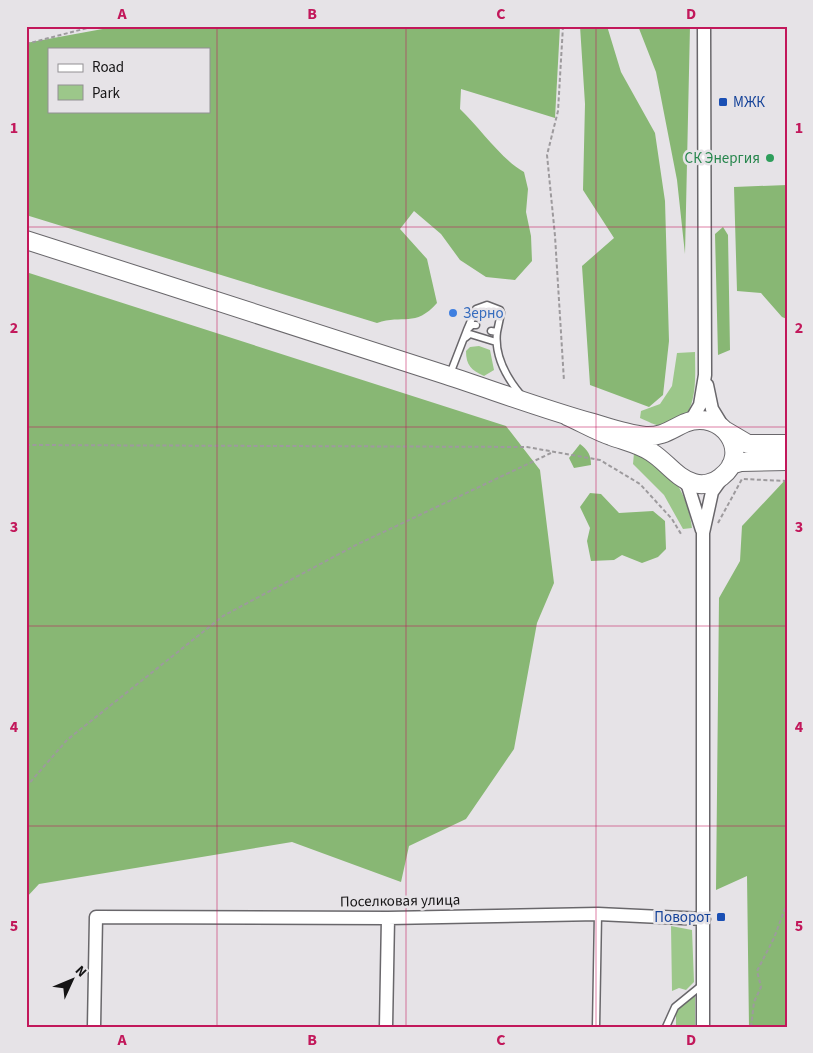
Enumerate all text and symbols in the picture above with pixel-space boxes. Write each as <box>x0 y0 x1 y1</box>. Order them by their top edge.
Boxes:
text: A <box>116 3 127 25</box>
text: B <box>307 3 317 25</box>
text: C <box>496 3 506 25</box>
text: D <box>686 3 696 25</box>
legend <box>48 48 210 112</box>
text: Road <box>92 57 124 78</box>
text: Park <box>92 83 121 104</box>
place label: МЖК <box>733 92 765 113</box>
marker: МЖК <box>717 96 729 108</box>
text: 1 <box>10 117 18 139</box>
text: 1 <box>795 117 803 139</box>
place label: СК Энергия <box>685 148 760 169</box>
marker: СК Энергия <box>764 152 776 164</box>
place label: Зерно <box>463 303 504 324</box>
marker: Зерно <box>447 307 459 319</box>
text: 2 <box>10 317 18 339</box>
text: 2 <box>795 317 803 339</box>
text: 3 <box>10 516 18 538</box>
text: 3 <box>795 516 803 538</box>
text: 4 <box>10 716 19 738</box>
text: 4 <box>795 716 804 738</box>
street label: Поселковая улица <box>340 889 460 913</box>
place label: Поворот <box>654 907 711 928</box>
marker: Поворот <box>715 911 727 923</box>
text: 5 <box>10 915 18 937</box>
text: 5 <box>795 915 803 937</box>
north arrow <box>48 956 98 1006</box>
text: N <box>70 961 91 982</box>
text: A <box>116 1029 127 1051</box>
text: B <box>307 1029 317 1051</box>
text: C <box>496 1029 506 1051</box>
text: D <box>686 1029 696 1051</box>

